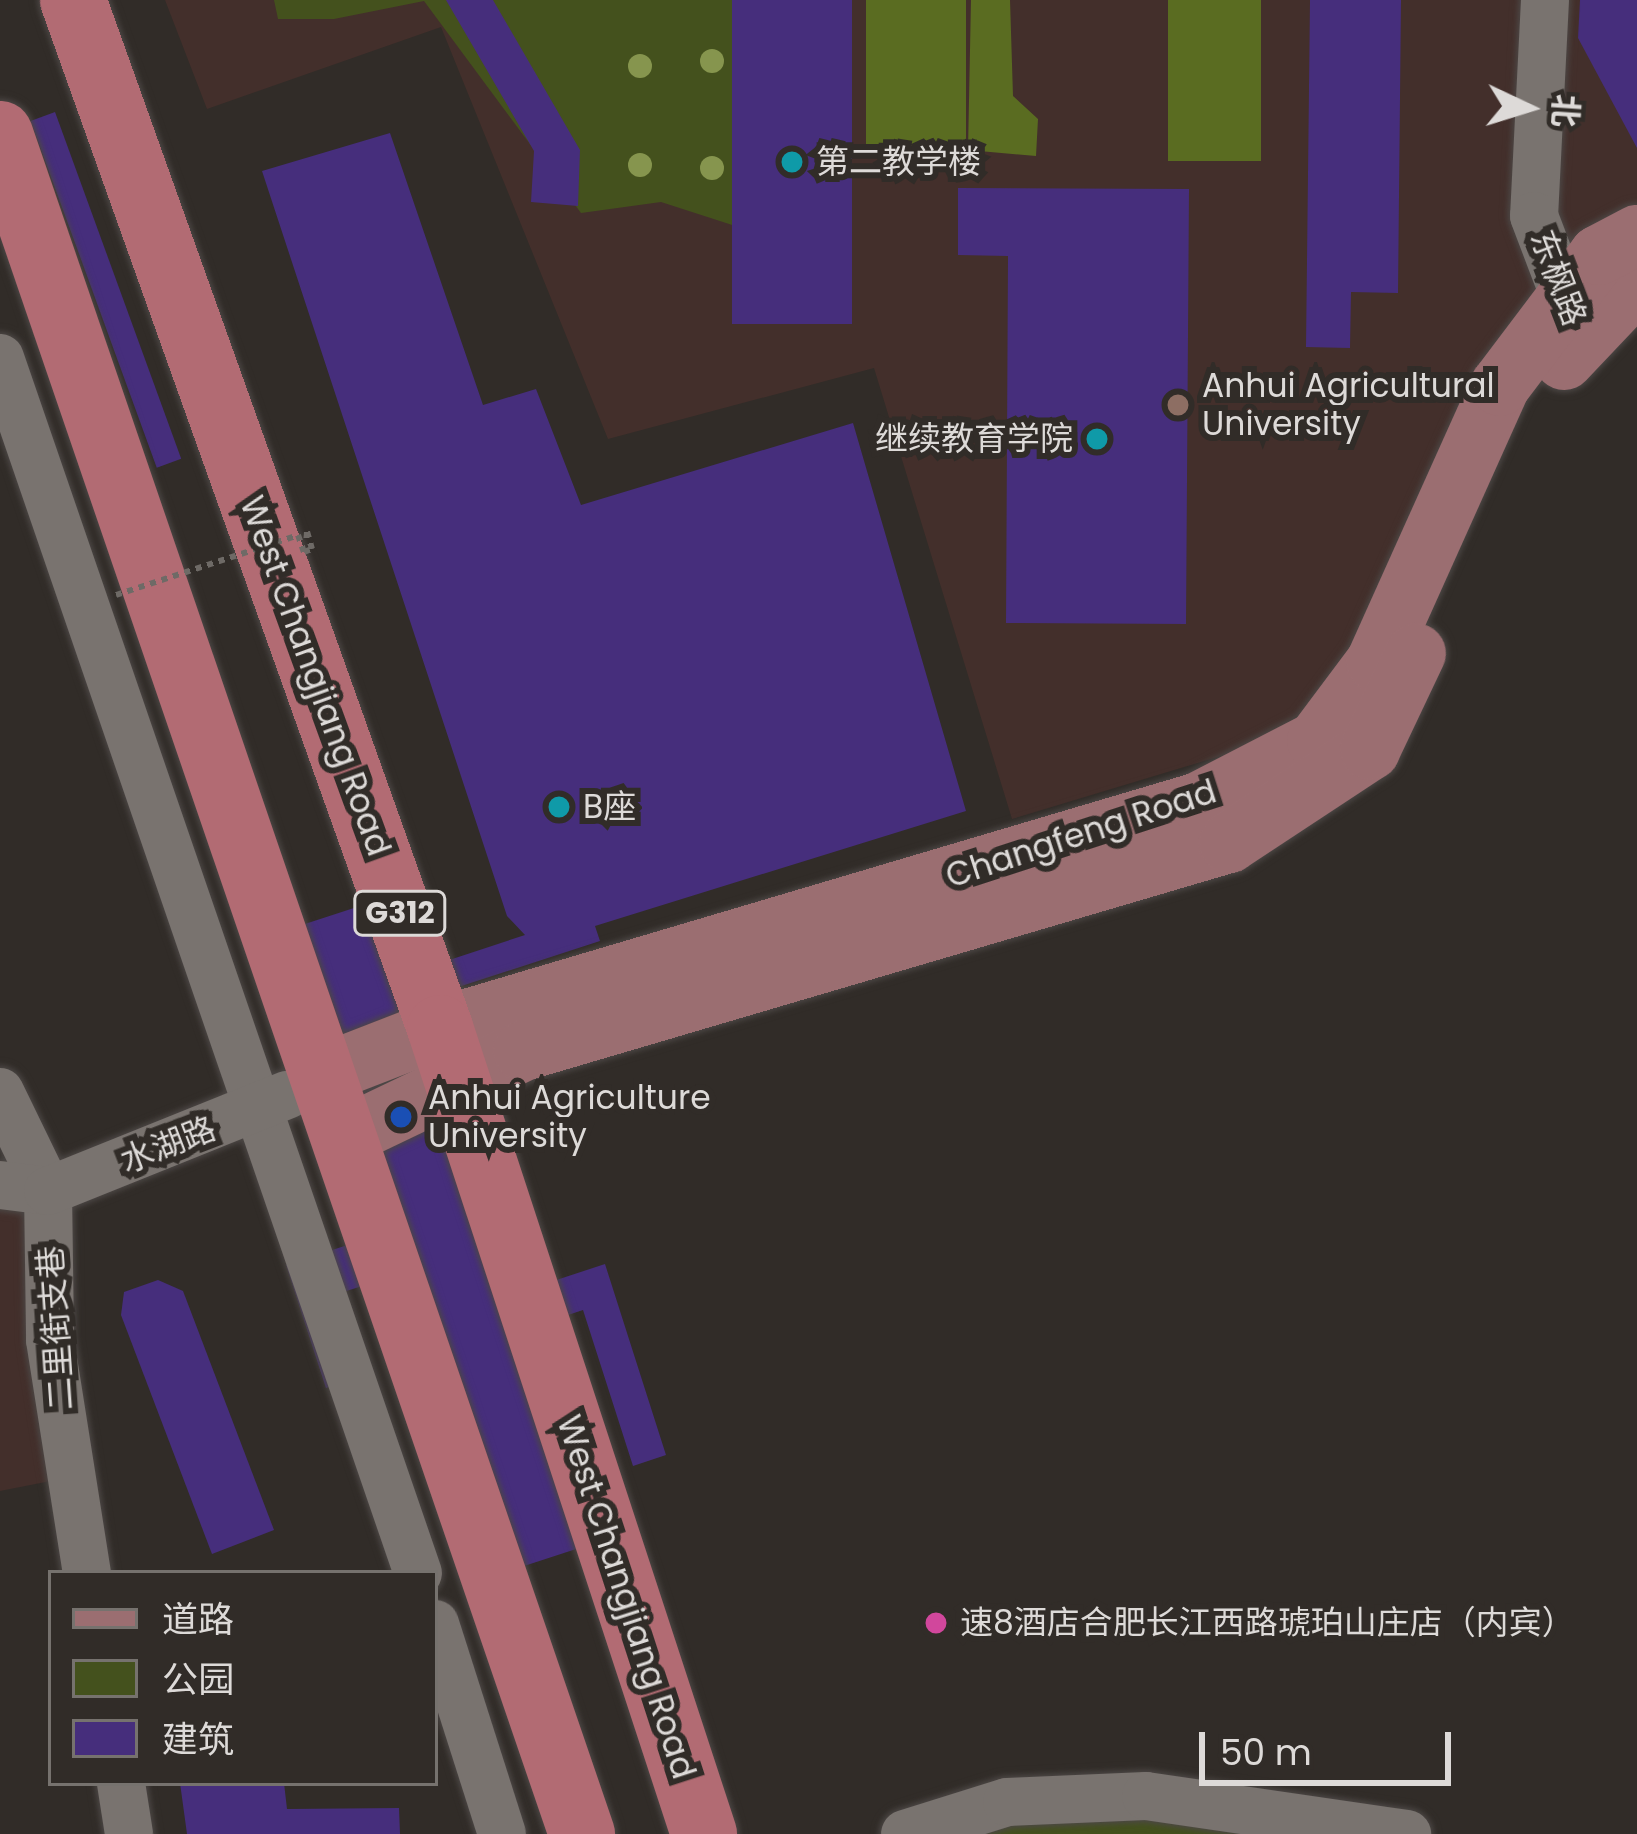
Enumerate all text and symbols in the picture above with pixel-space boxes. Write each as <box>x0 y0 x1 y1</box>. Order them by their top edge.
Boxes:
north arrow <box>1469 48 1589 168</box>
text: 北 <box>1541 92 1590 129</box>
place label: 第二教学楼 <box>816 142 981 182</box>
marker: 第二教学楼 <box>779 149 805 175</box>
street label: 东枫路 <box>1522 225 1594 331</box>
place label: Anhui Agricultural University <box>1202 366 1495 444</box>
marker: Anhui Agricultural University <box>1165 392 1191 418</box>
place label: 继续教育学院 <box>875 419 1073 459</box>
marker: 继续教育学院 <box>1084 426 1110 452</box>
street label: West Changjiang Road <box>231 491 399 861</box>
street label: Changfeng Road <box>941 772 1221 896</box>
place label: B座 <box>583 787 636 827</box>
marker: B座 <box>546 794 572 820</box>
road number: G312 <box>352 889 448 937</box>
place label: Anhui Agriculture University <box>428 1078 711 1156</box>
marker: Anhui Agriculture University <box>385 1101 417 1133</box>
street label: 水湖路 <box>115 1109 221 1181</box>
street label: 二里街支巷 <box>30 1244 82 1412</box>
street label: West Changjiang Road <box>549 1410 703 1784</box>
legend <box>48 1570 438 1786</box>
text: 道路 <box>162 1594 234 1645</box>
place label: 速8酒店合肥长江西路琥珀山庄店（内宾） <box>960 1603 1575 1643</box>
marker: 速8酒店合肥长江西路琥珀山庄店（内宾） <box>923 1610 949 1636</box>
text: 公园 <box>162 1654 234 1705</box>
scale bar <box>1205 1708 1457 1782</box>
text: 建筑 <box>162 1714 234 1765</box>
text: 50 m <box>1220 1727 1312 1778</box>

